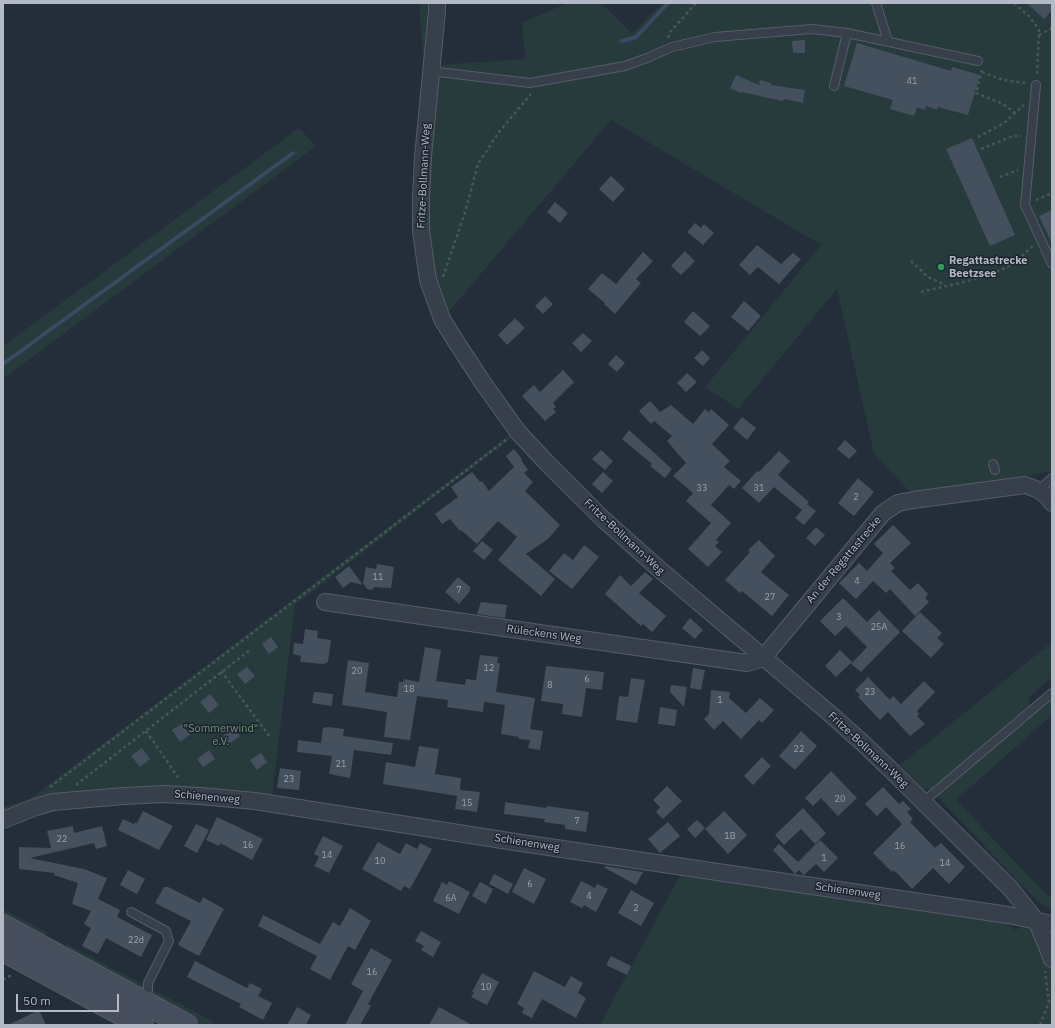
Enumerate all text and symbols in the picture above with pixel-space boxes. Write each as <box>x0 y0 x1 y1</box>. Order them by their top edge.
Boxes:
house number: 41 <box>907 76 917 86</box>
street label: Fritze-Bollmann-Weg <box>415 123 433 229</box>
place label: Regattastrecke Beetzsee <box>949 254 1027 280</box>
marker: Regattastrecke Beetzsee <box>936 262 946 272</box>
house number: 33 <box>697 483 707 493</box>
house number: 31 <box>754 483 764 493</box>
house number: 2 <box>853 492 859 502</box>
street label: Fritze-Bollmann-Weg <box>581 496 667 578</box>
street label: An der Regattastrecke <box>804 514 884 606</box>
house number: 11 <box>373 572 383 582</box>
house number: 4 <box>854 576 860 586</box>
house number: 7 <box>456 585 462 595</box>
house number: 27 <box>765 592 775 602</box>
house number: 3 <box>836 612 842 622</box>
street label: Rüleckens Weg <box>506 622 582 646</box>
house number: 25A <box>871 622 887 632</box>
house number: 12 <box>484 663 494 673</box>
house number: 20 <box>352 666 362 676</box>
house number: 6 <box>584 674 590 684</box>
house number: 8 <box>547 680 553 690</box>
house number: 18 <box>404 684 414 694</box>
house number: 23 <box>865 687 875 697</box>
house number: 1 <box>717 695 723 705</box>
street label: Fritze-Bollmann-Weg <box>825 709 911 791</box>
park label: "Sommerwind" e.V. <box>184 722 258 748</box>
house number: 22 <box>794 744 804 754</box>
house number: 21 <box>336 759 346 769</box>
house number: 23 <box>284 774 294 784</box>
street label: Schienenweg <box>174 788 240 806</box>
house number: 20 <box>835 794 845 804</box>
house number: 15 <box>462 798 472 808</box>
house number: 7 <box>574 816 580 826</box>
street label: Schienenweg <box>494 831 560 855</box>
house number: 1B <box>724 831 736 841</box>
house number: 22 <box>57 834 67 844</box>
house number: 16 <box>243 840 253 850</box>
house number: 16 <box>895 841 905 851</box>
house number: 14 <box>322 850 332 860</box>
house number: 1 <box>821 853 827 863</box>
house number: 10 <box>375 856 385 866</box>
house number: 14 <box>940 858 950 868</box>
house number: 6 <box>527 879 533 889</box>
street label: Schienenweg <box>815 880 881 902</box>
house number: 4 <box>586 891 592 901</box>
house number: 6A <box>445 893 457 903</box>
house number: 2 <box>633 903 639 913</box>
house number: 22d <box>128 935 144 945</box>
house number: 16 <box>367 967 377 977</box>
house number: 10 <box>481 982 491 992</box>
scale bar <box>18 986 121 1012</box>
text: 50 m <box>23 993 51 1008</box>

